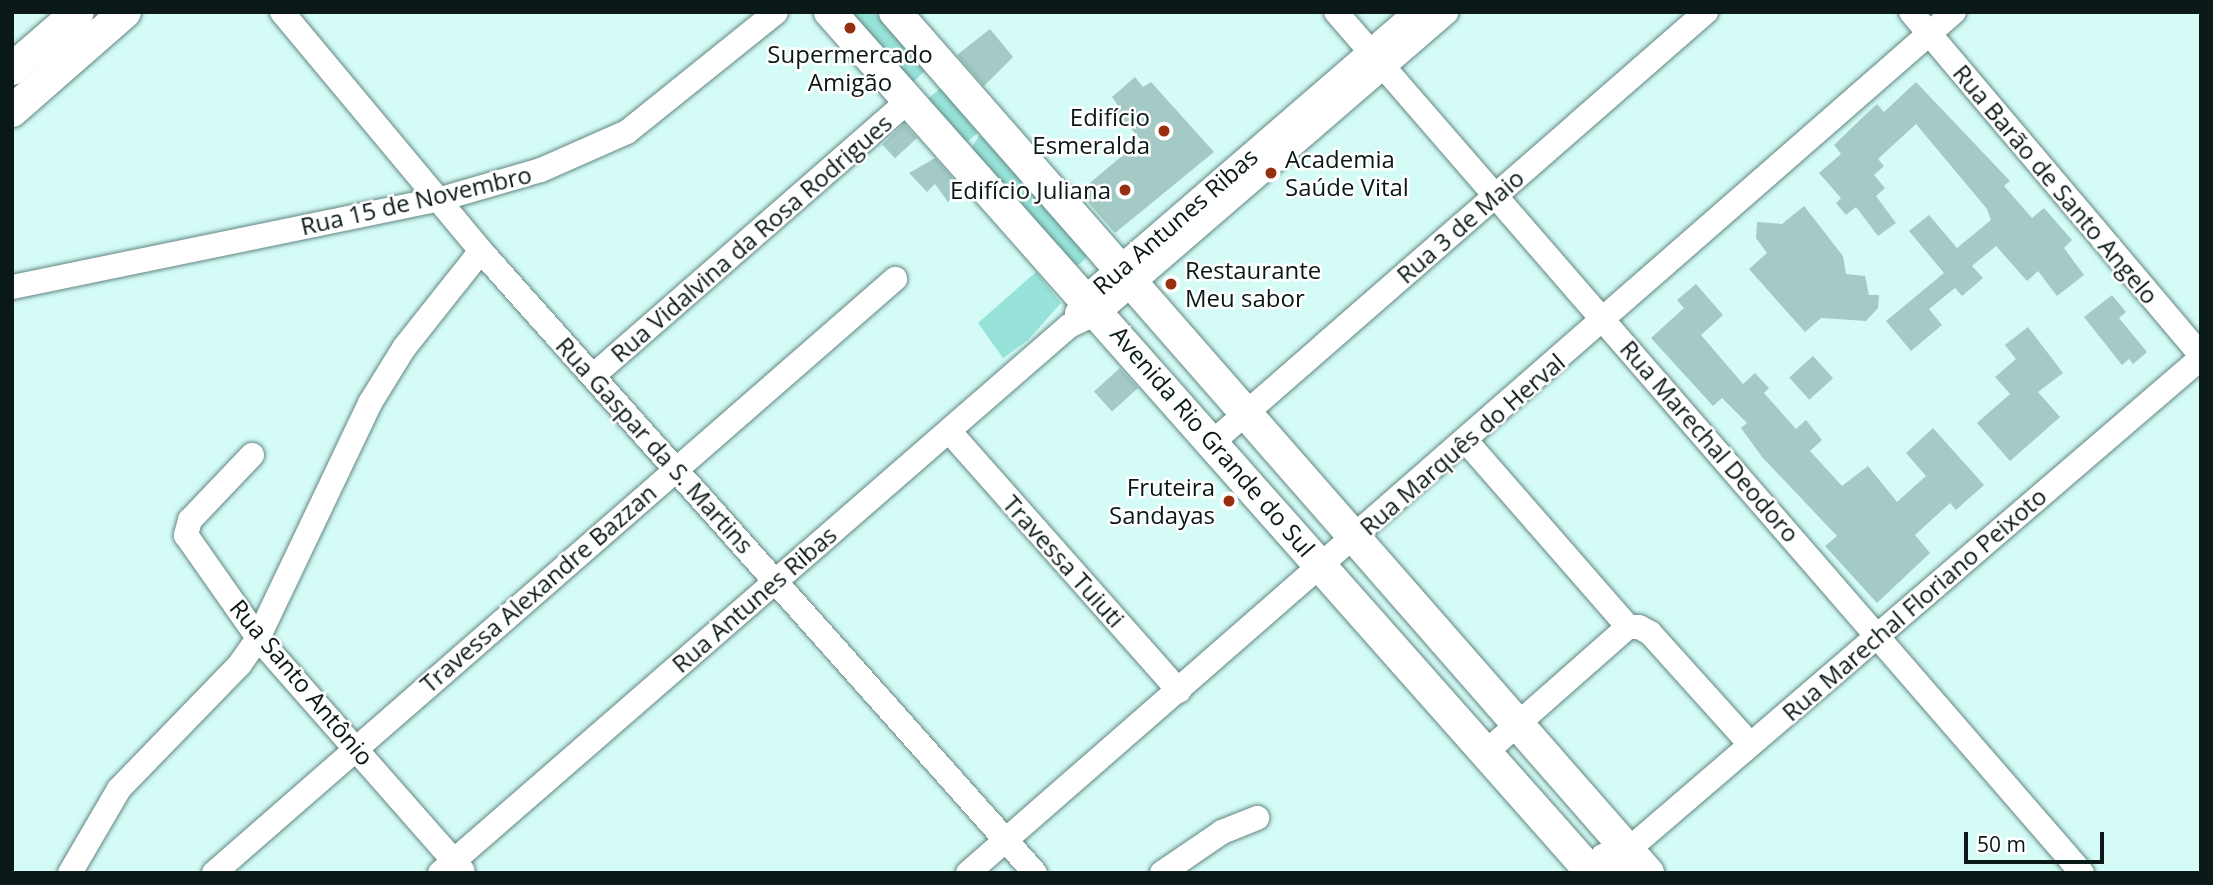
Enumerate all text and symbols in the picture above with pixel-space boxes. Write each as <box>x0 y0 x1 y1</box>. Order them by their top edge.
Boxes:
marker: Supermercado Amigão <box>842 20 858 36</box>
place label: Supermercado Amigão <box>767 40 933 96</box>
street label: Rua Barão de Santo Angelo <box>1947 58 2165 310</box>
place label: Edifício Esmeralda <box>1032 103 1150 159</box>
street label: Rua Vidalvina da Rosa Rodrigues <box>605 108 897 368</box>
marker: Edifício Esmeralda <box>1156 123 1172 139</box>
street label: Rua Antunes Ribas <box>1087 142 1263 300</box>
place label: Academia Saúde Vital <box>1285 145 1409 201</box>
street label: Rua 15 de Novembro <box>298 159 534 241</box>
street label: Rua 3 de Maio <box>1391 163 1529 289</box>
marker: Academia Saúde Vital <box>1263 165 1279 181</box>
place label: Edifício Juliana <box>950 176 1111 204</box>
marker: Edifício Juliana <box>1117 182 1133 198</box>
place label: Restaurante Meu sabor <box>1185 256 1321 312</box>
marker: Restaurante Meu sabor <box>1163 276 1179 292</box>
street label: Avenida Rio Grande do Sul <box>1105 320 1321 562</box>
street label: Rua Gaspar da S. Martins <box>550 331 760 559</box>
street label: Rua Marechal Deodoro <box>1615 334 1805 548</box>
street label: Rua Marquês do Herval <box>1354 347 1570 541</box>
place label: Fruteira Sandayas <box>1109 473 1215 529</box>
street label: Travessa Alexandre Bazzan <box>414 478 662 698</box>
street label: Rua Marechal Floriano Peixoto <box>1776 481 2052 727</box>
street label: Travessa Tuiuti <box>997 489 1131 633</box>
marker: Fruteira Sandayas <box>1221 493 1237 509</box>
street label: Rua Antunes Ribas <box>666 520 842 678</box>
street label: Rua Santo Antônio <box>224 593 380 771</box>
scale bar <box>1968 818 2108 862</box>
text: 50 m <box>1977 830 2026 858</box>

